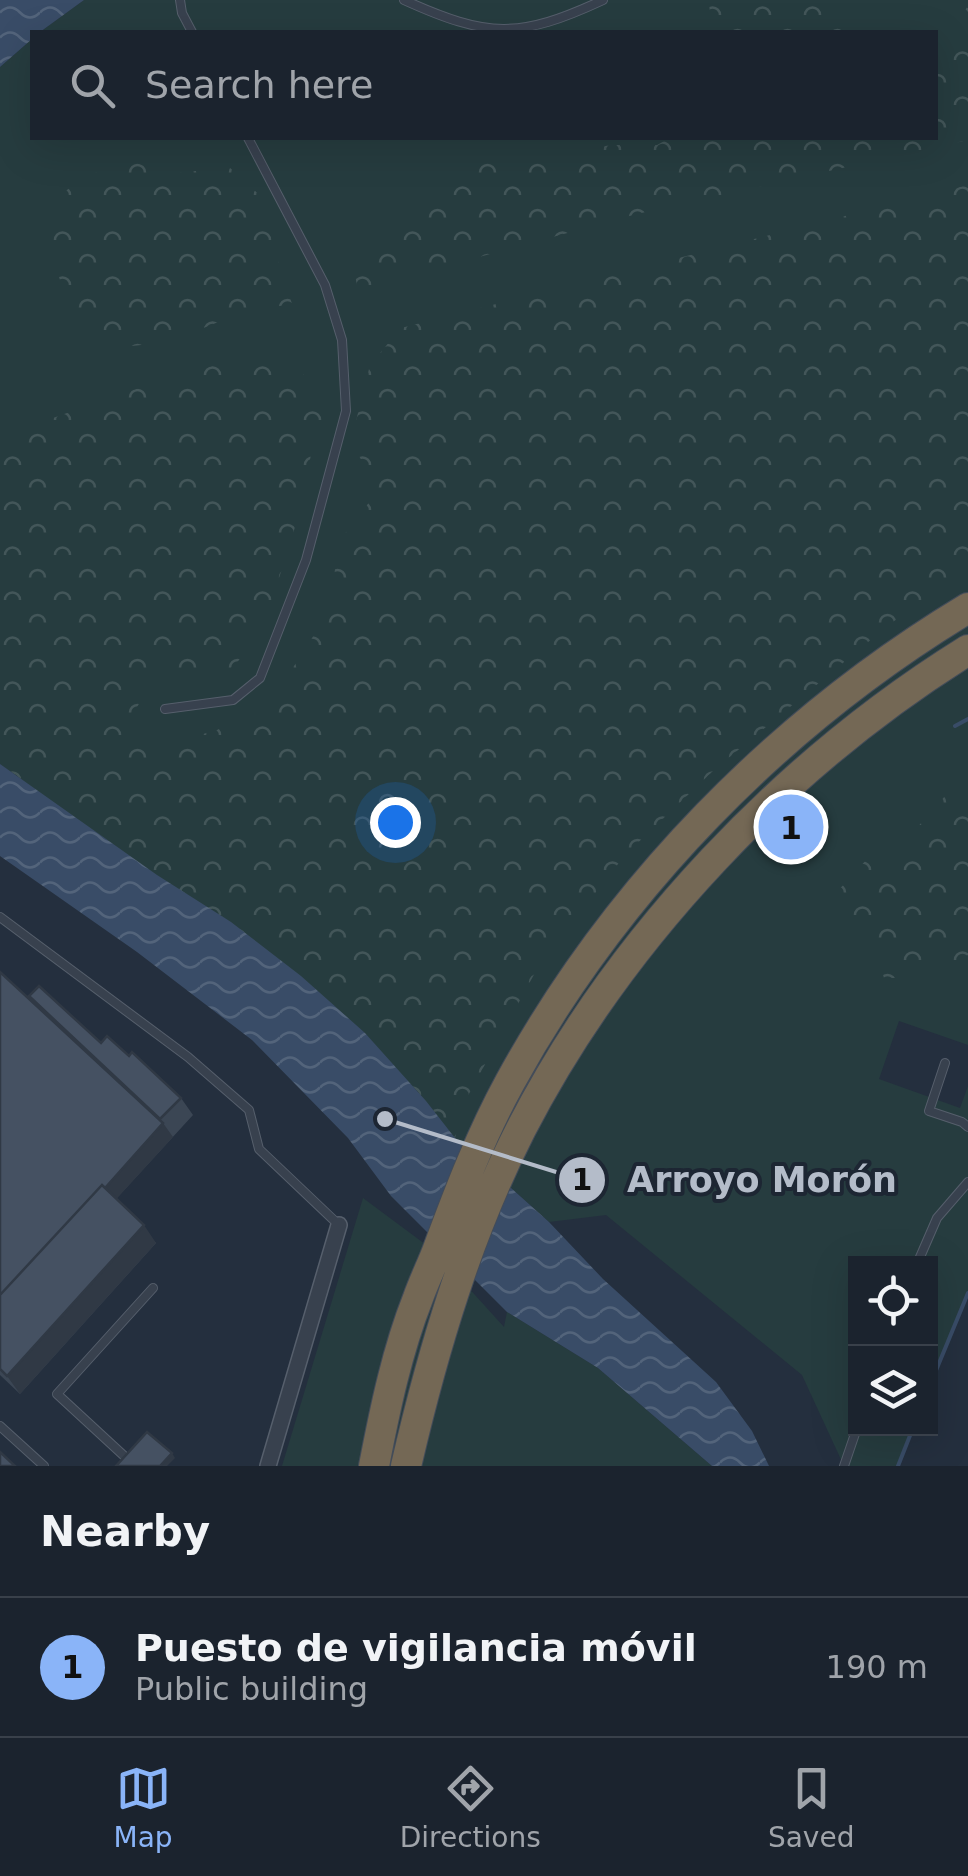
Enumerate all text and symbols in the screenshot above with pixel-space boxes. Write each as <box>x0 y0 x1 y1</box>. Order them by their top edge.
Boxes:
search box <box>30 30 938 140</box>
icon: search <box>65 58 120 113</box>
text: Search here <box>145 63 373 107</box>
pin: 1 <box>758 790 824 864</box>
your location <box>370 797 421 848</box>
callout: Arroyo Morón <box>557 1147 916 1212</box>
text: Arroyo Morón <box>627 1160 897 1200</box>
text: 1 <box>572 1162 592 1197</box>
map controls <box>848 1256 938 1436</box>
button: locate <box>848 1256 938 1346</box>
button: layers <box>848 1346 938 1436</box>
text: Nearby <box>40 1507 210 1556</box>
text: Puesto de vigilancia móvil <box>135 1626 697 1670</box>
text: 1 <box>61 1648 84 1686</box>
text: 190 m <box>826 1648 928 1686</box>
text: Public building <box>135 1670 368 1708</box>
tab: Map <box>114 1761 173 1854</box>
tab: Directions <box>400 1761 541 1854</box>
tab: Saved <box>768 1761 854 1854</box>

